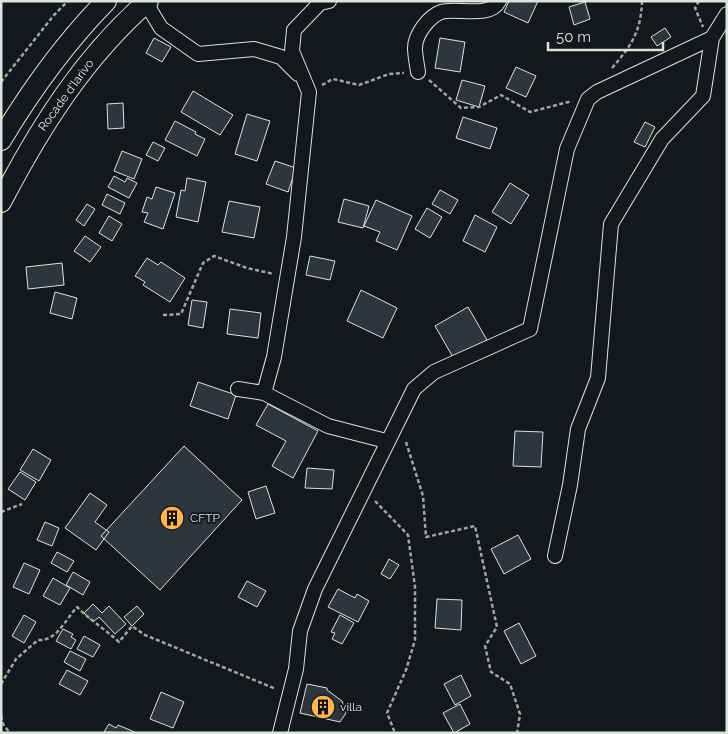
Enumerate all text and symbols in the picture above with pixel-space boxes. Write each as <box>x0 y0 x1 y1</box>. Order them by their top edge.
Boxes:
scale bar <box>548 20 663 52</box>
text: 50 m <box>556 28 591 46</box>
street label: Rocade d'Iarivo <box>35 57 97 133</box>
building icon: CFTP <box>159 505 185 531</box>
place label: CFTP <box>190 511 221 525</box>
building icon: villa <box>310 694 336 720</box>
place label: villa <box>340 700 362 714</box>

